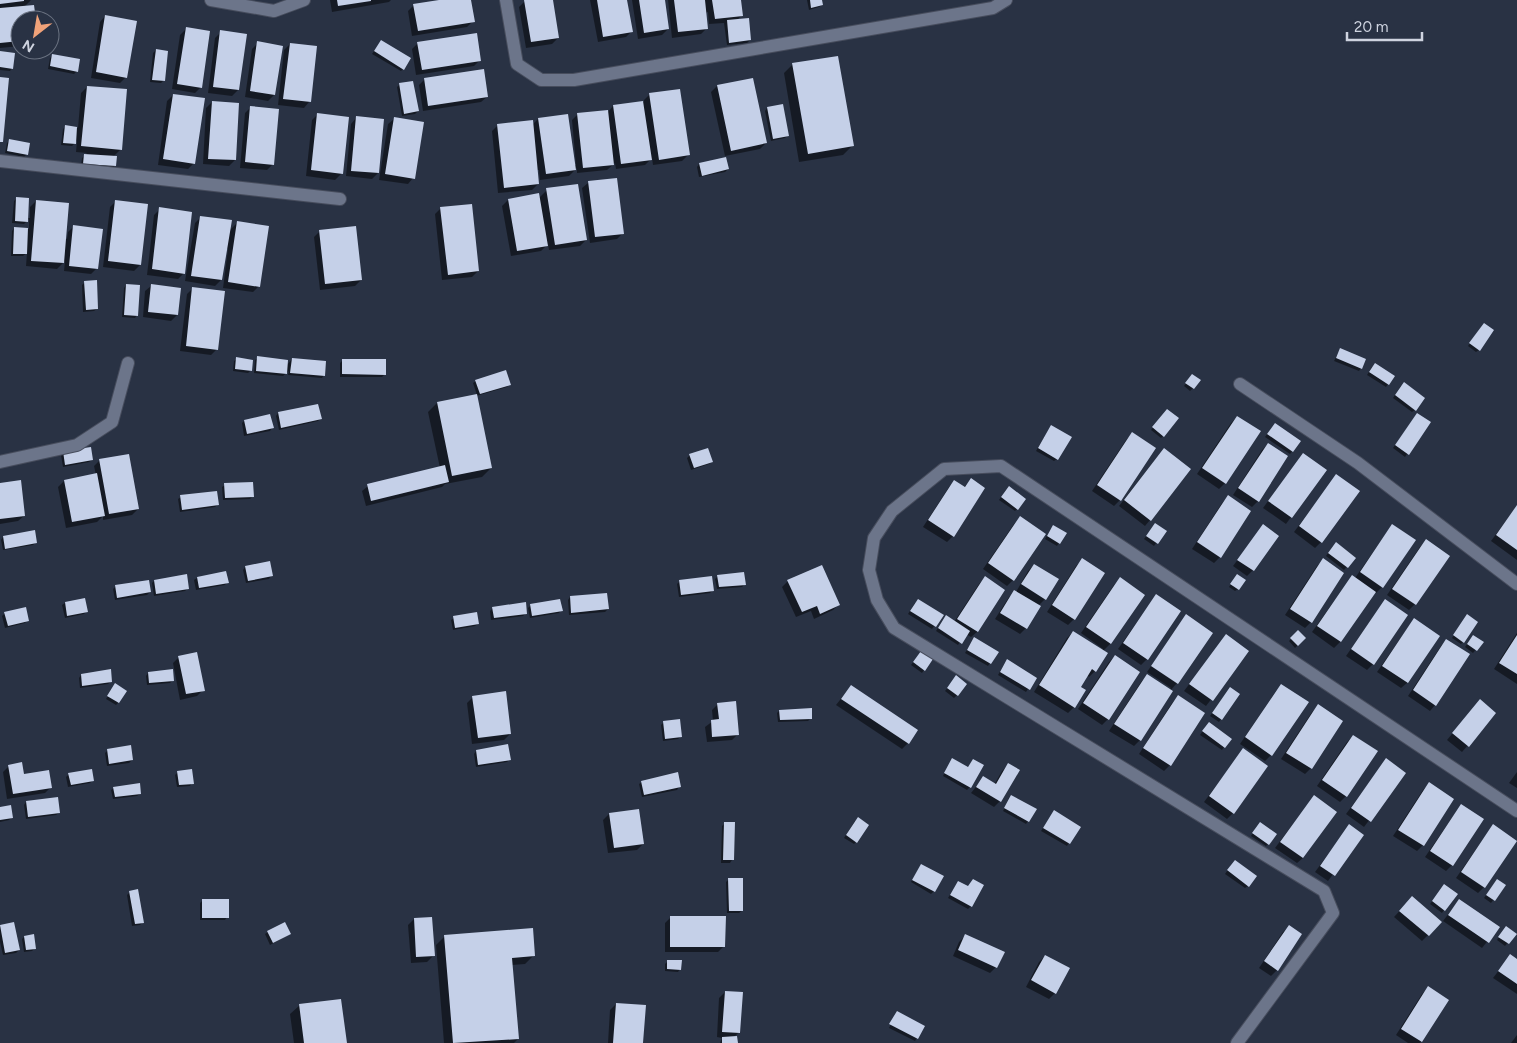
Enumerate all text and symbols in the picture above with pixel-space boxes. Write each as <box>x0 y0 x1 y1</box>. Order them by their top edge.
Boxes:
north arrow <box>10 10 60 60</box>
scale bar <box>1347 10 1422 42</box>
text: 20 m <box>1354 18 1388 36</box>
text: N <box>20 36 38 56</box>

